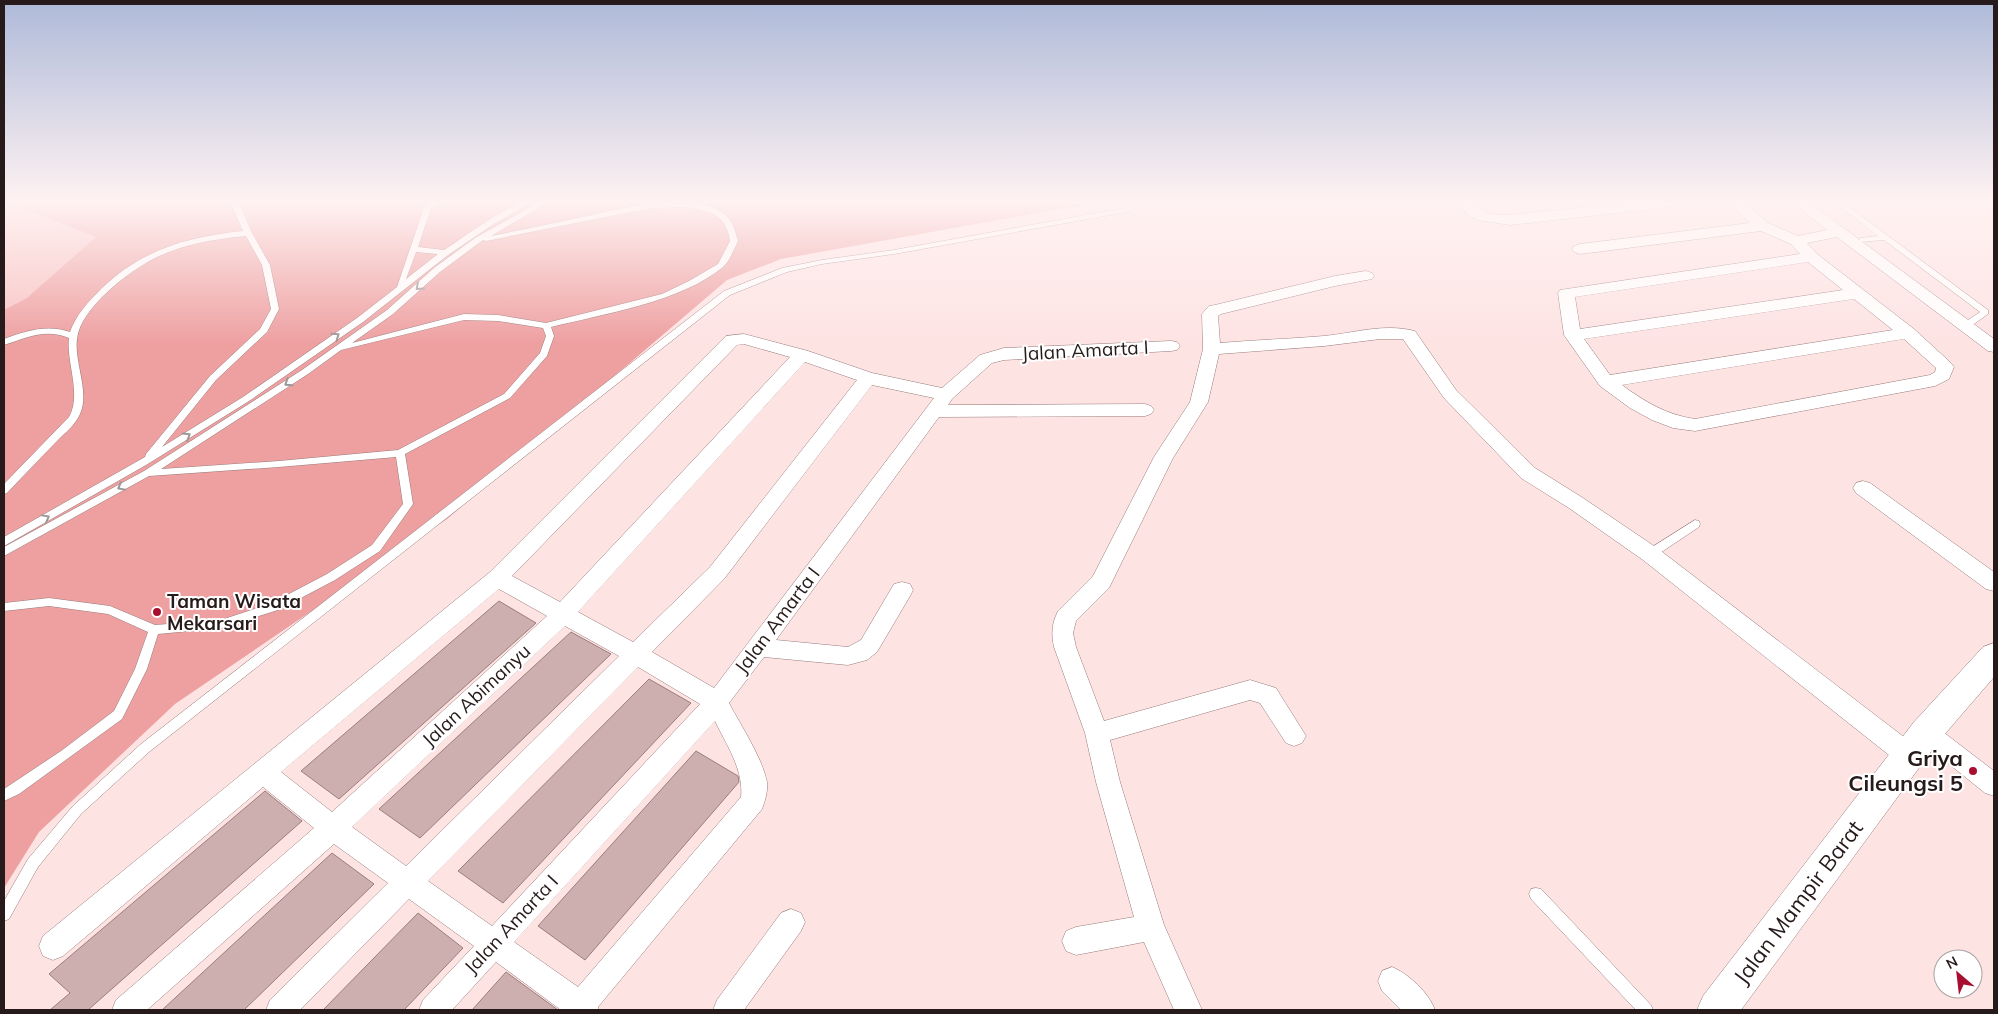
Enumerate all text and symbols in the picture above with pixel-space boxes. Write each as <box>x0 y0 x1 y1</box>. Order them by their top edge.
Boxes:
one-way arrow <box>415 281 424 290</box>
one-way arrow <box>331 333 340 342</box>
street label: Jalan Amarta I <box>1021 335 1149 365</box>
one-way arrow <box>284 376 293 386</box>
one-way arrow <box>181 433 190 442</box>
one-way arrow <box>117 481 126 491</box>
one-way arrow <box>41 514 50 524</box>
street label: Jalan Amarta I <box>729 562 825 678</box>
place label: Taman Wisata Mekarsari <box>167 589 301 635</box>
marker: Taman Wisata Mekarsari <box>151 606 163 618</box>
street label: Jalan Abimanyu <box>417 639 535 751</box>
place label: Griya Cileungsi 5 <box>1848 744 1963 797</box>
marker: Griya Cileungsi 5 <box>1967 765 1979 777</box>
street label: Jalan Mampir Barat <box>1727 814 1869 989</box>
street label: Jalan Amarta I <box>459 869 563 979</box>
north arrow <box>1933 949 1983 999</box>
text: N <box>1943 952 1961 973</box>

